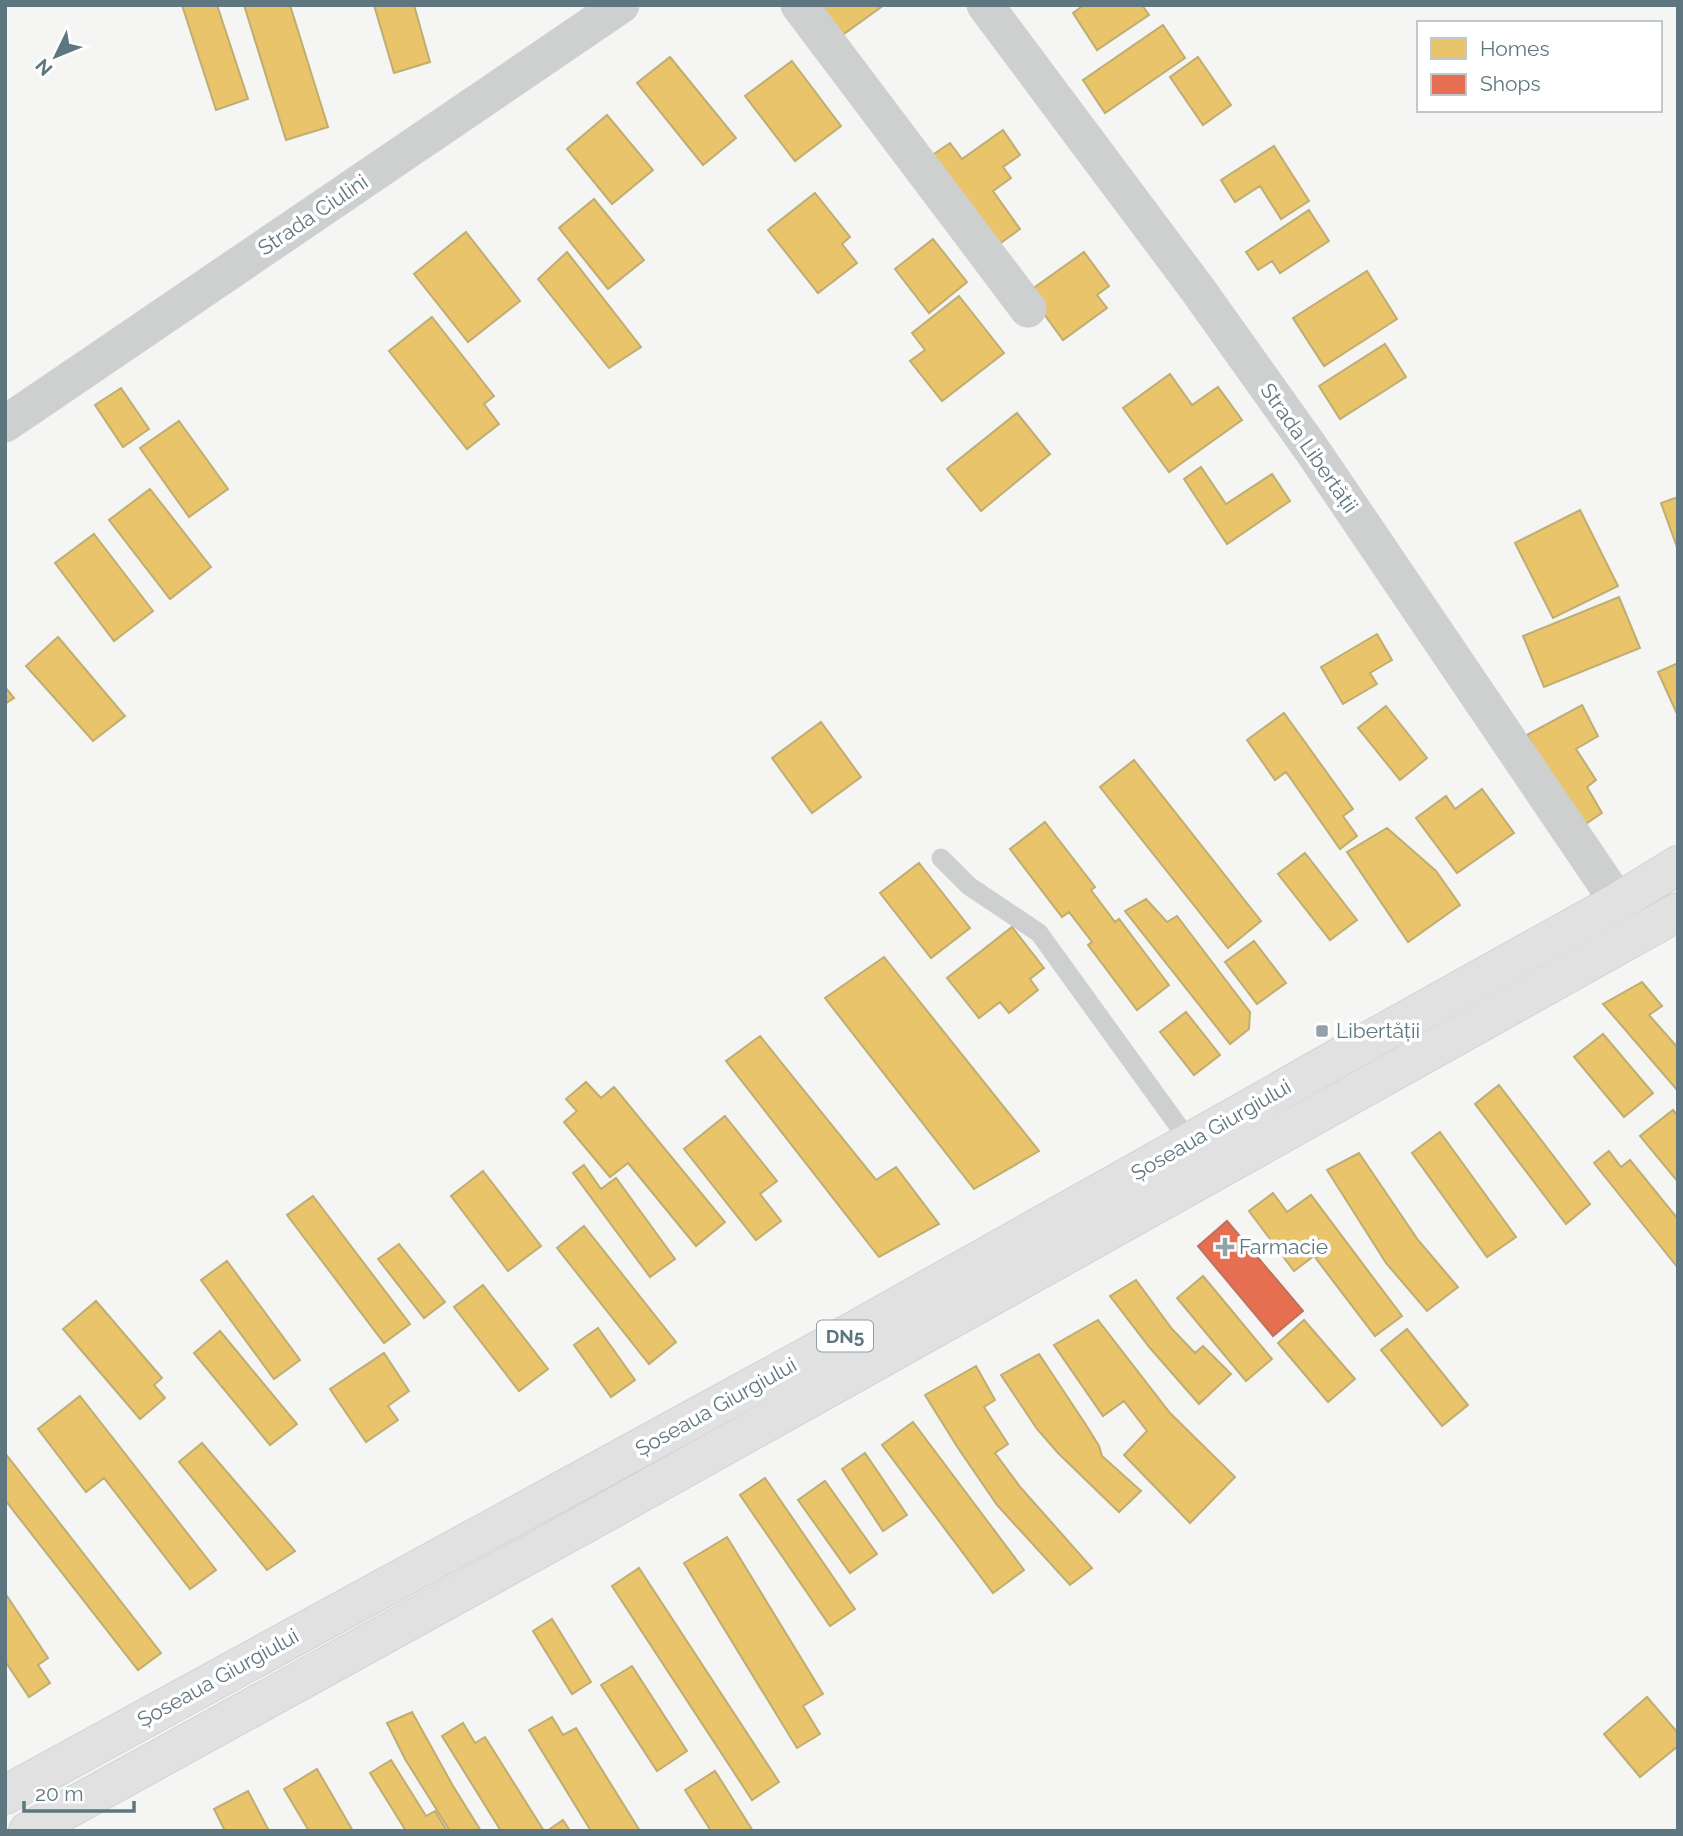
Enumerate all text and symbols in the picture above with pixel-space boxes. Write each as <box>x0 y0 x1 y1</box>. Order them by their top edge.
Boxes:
north arrow <box>21 21 91 91</box>
legend <box>1417 21 1662 112</box>
text: Homes <box>1480 36 1550 61</box>
text: N <box>31 55 57 80</box>
text: Shops <box>1480 71 1541 96</box>
street label: Strada Ciulini <box>253 169 372 260</box>
street label: Strada Libertății <box>1255 378 1363 517</box>
place label: Libertății <box>1336 1018 1420 1043</box>
marker: Libertății <box>1314 1023 1330 1039</box>
street label: Șoseaua Giurgiului <box>1126 1074 1295 1185</box>
place label: Farmacie <box>1239 1234 1328 1259</box>
marker: Farmacie <box>1217 1239 1233 1255</box>
road number: DN5 <box>817 1320 873 1352</box>
street label: Șoseaua Giurgiului <box>631 1352 801 1461</box>
street label: Șoseaua Giurgiului <box>133 1623 303 1732</box>
scale bar <box>24 1770 135 1814</box>
text: 20 m <box>35 1781 83 1806</box>

